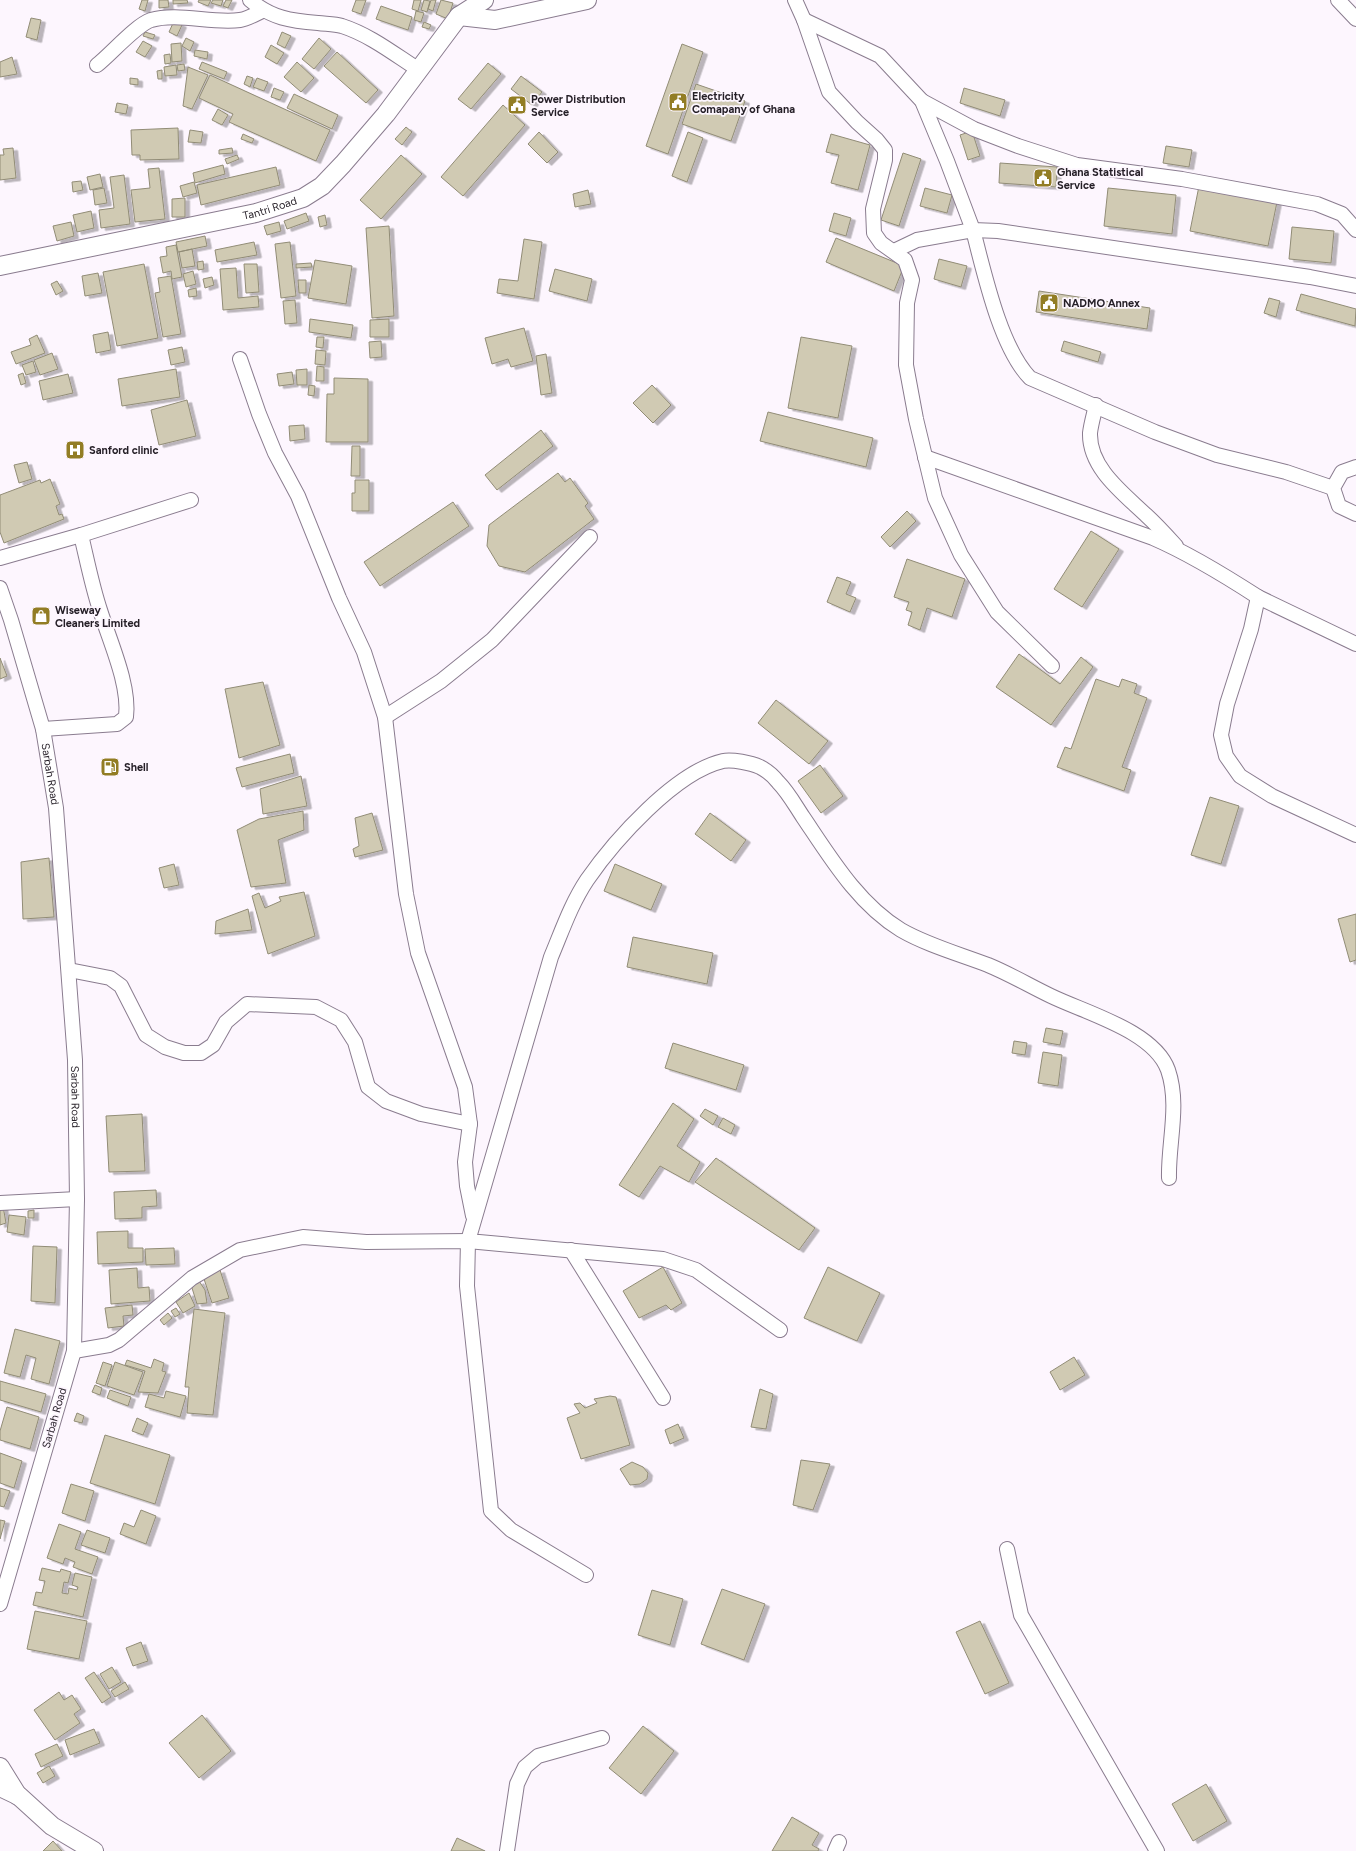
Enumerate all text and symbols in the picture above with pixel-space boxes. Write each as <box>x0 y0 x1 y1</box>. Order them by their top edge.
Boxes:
place label: Electricity Comapany of Ghana <box>692 90 795 116</box>
public building icon: Electricity Comapany of Ghana <box>667 91 689 113</box>
place label: Power Distribution Service <box>531 93 626 119</box>
public building icon: Power Distribution Service <box>506 94 528 116</box>
place label: Ghana Statistical Service <box>1057 166 1144 192</box>
public building icon: Ghana Statistical Service <box>1032 167 1054 189</box>
street label: Tantri Road <box>242 194 299 223</box>
public building icon: NADMO Annex <box>1038 292 1060 314</box>
place label: NADMO Annex <box>1063 297 1140 310</box>
hospital icon: Sanford clinic <box>64 439 86 461</box>
place label: Sanford clinic <box>89 444 158 457</box>
place label: Wiseway Cleaners Limited <box>55 604 140 630</box>
shop icon: Wiseway Cleaners Limited <box>30 605 52 627</box>
street label: Sarbah Road <box>38 742 61 806</box>
fuel station icon: Shell <box>99 756 121 778</box>
place label: Shell <box>124 761 149 774</box>
street label: Sarbah Road <box>68 1065 82 1128</box>
street label: Sarbah Road <box>40 1386 69 1450</box>

